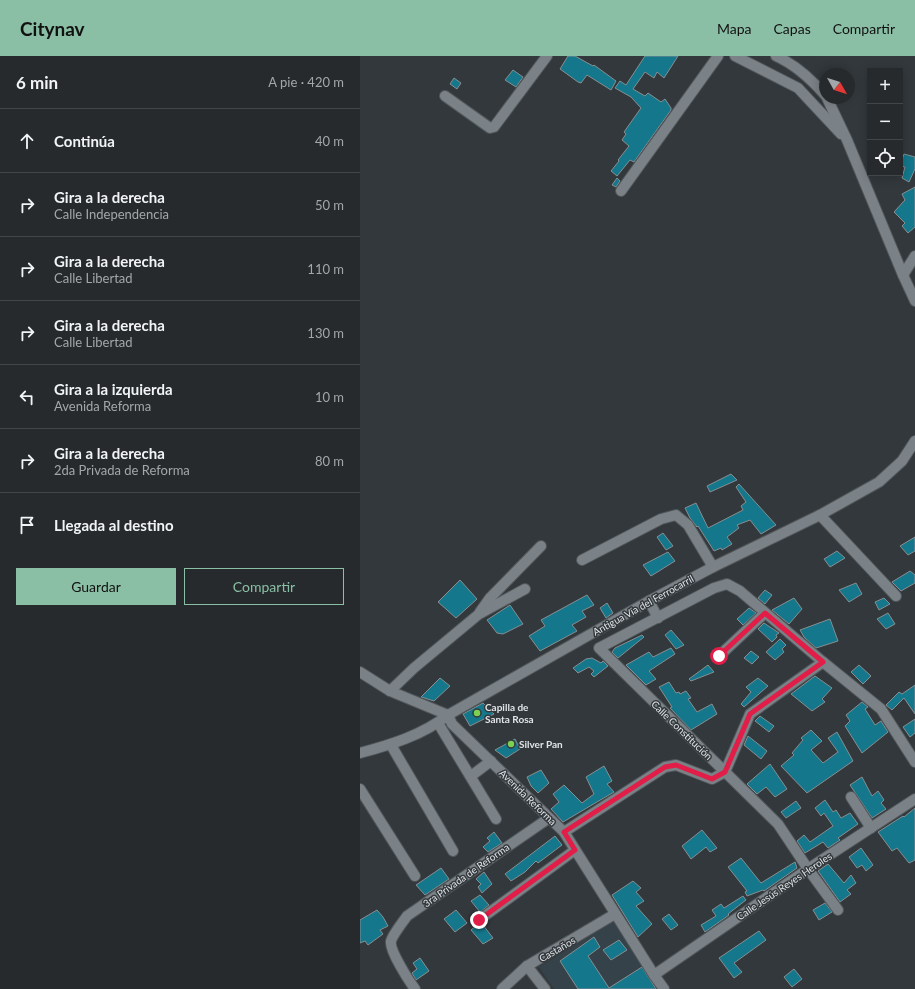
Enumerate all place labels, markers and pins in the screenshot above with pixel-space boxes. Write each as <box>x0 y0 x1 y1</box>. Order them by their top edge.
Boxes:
place label: Capilla de Santa Rosa <box>485 701 534 725</box>
marker: Capilla de Santa Rosa <box>472 708 482 718</box>
place label: Silver Pan <box>519 738 563 750</box>
marker: Silver Pan <box>506 739 516 749</box>

